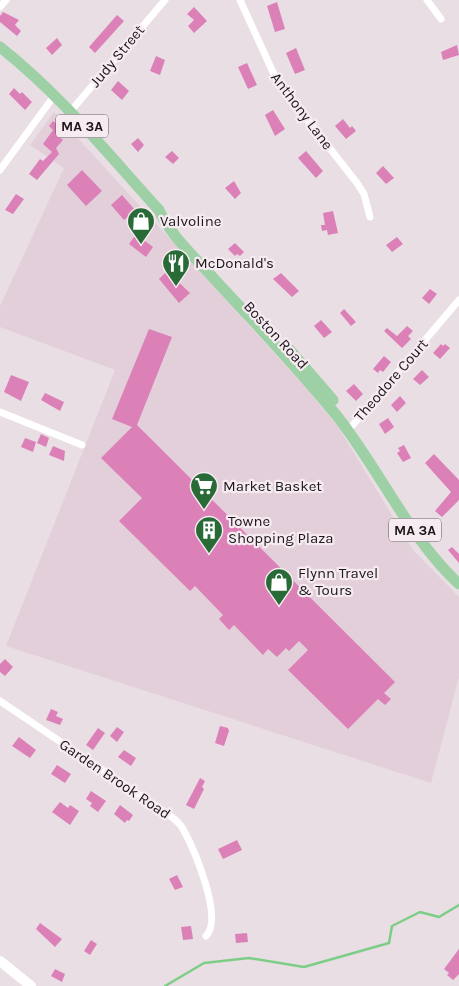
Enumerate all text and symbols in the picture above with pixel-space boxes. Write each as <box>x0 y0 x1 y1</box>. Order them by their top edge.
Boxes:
street label: Judy Street <box>86 21 148 91</box>
street label: Anthony Lane <box>267 69 337 153</box>
road number: MA 3A <box>56 114 108 138</box>
shop icon: Valvoline <box>126 206 156 245</box>
place label: Valvoline <box>160 212 222 230</box>
restaurant icon: McDonald's <box>161 248 191 287</box>
place label: McDonald's <box>195 254 274 272</box>
street label: Boston Road <box>240 297 312 373</box>
street label: Theodore Court <box>350 335 432 425</box>
supermarket icon: Market Basket <box>189 471 219 510</box>
place label: Market Basket <box>223 477 322 495</box>
place label: Towne Shopping Plaza <box>228 512 334 547</box>
building icon: Towne Shopping Plaza <box>194 515 224 554</box>
road number: MA 3A <box>389 518 441 542</box>
place label: Flynn Travel & Tours <box>298 564 378 599</box>
shop icon: Flynn Travel & Tours <box>264 567 294 606</box>
street label: Garden Brook Road <box>56 735 174 823</box>

